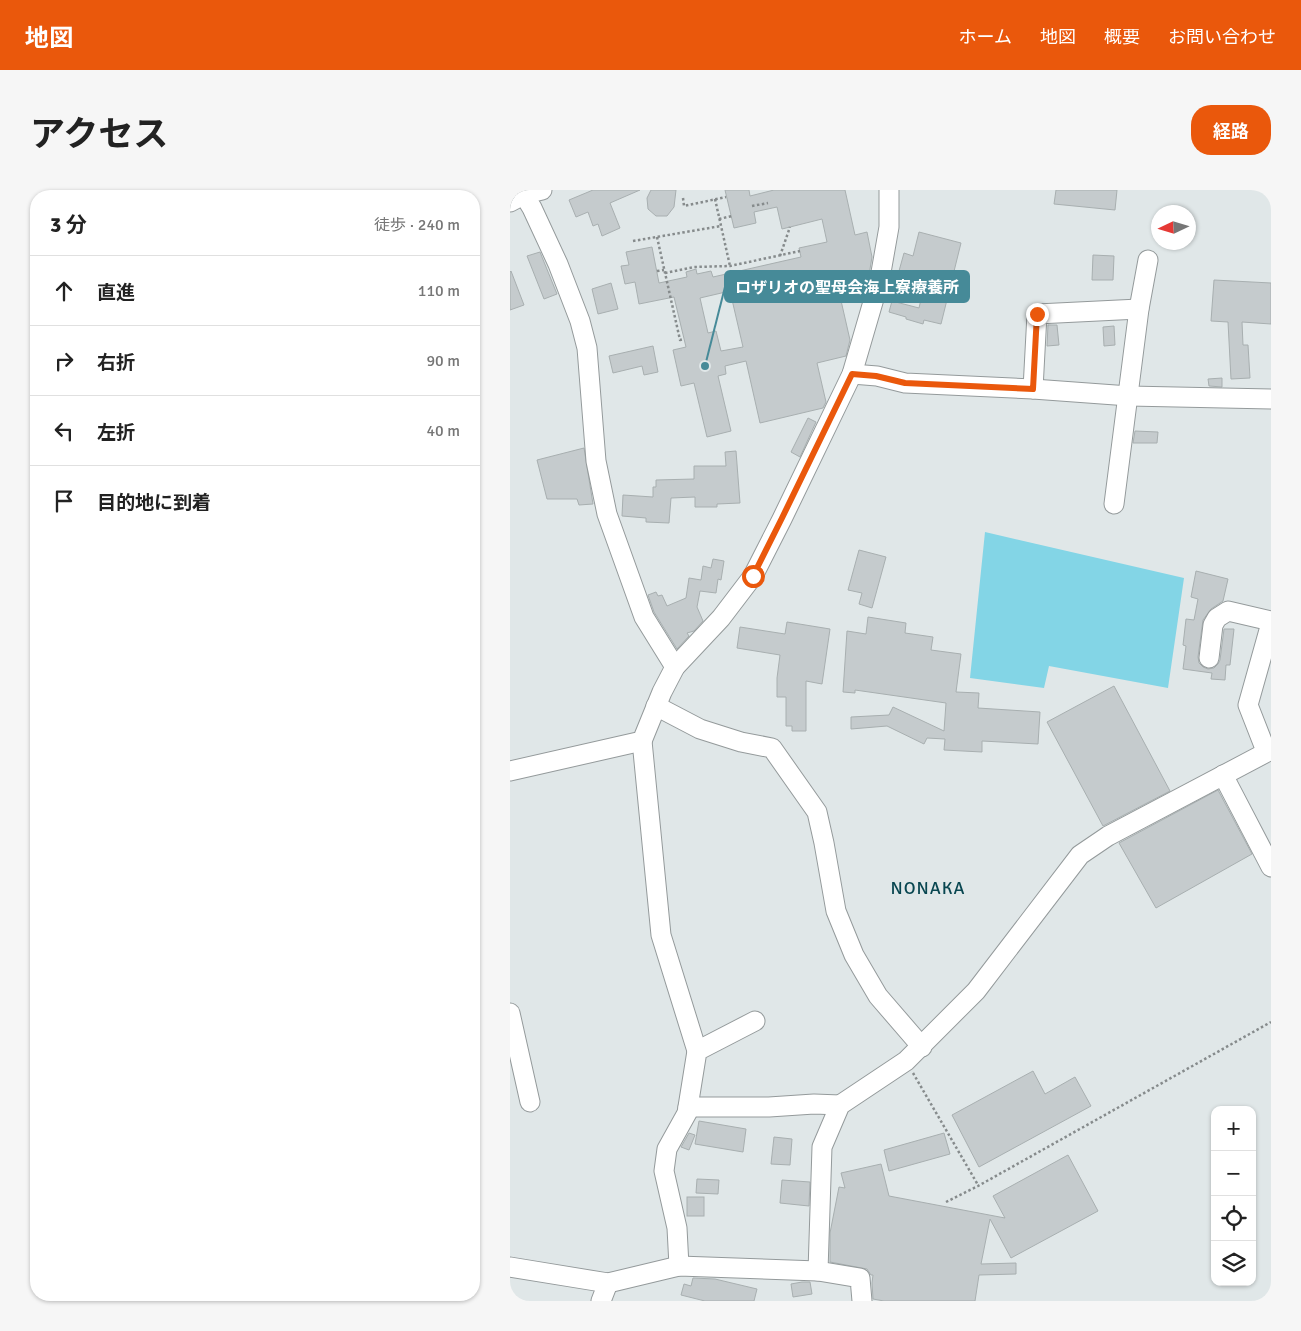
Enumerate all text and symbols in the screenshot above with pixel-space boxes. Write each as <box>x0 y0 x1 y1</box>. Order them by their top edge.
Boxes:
text: 地図 <box>25 23 73 53</box>
text: ホーム <box>959 26 1012 48</box>
text: 地図 <box>1040 26 1076 48</box>
text: 概要 <box>1104 26 1140 48</box>
text: お問い合わせ <box>1168 26 1276 48</box>
button: 経路 <box>1191 105 1271 155</box>
text: アクセス <box>30 113 168 156</box>
north arrow <box>1151 205 1196 250</box>
text: 3 分 <box>50 212 87 238</box>
text: 徒歩 · 240 m <box>374 215 460 235</box>
callout: ロザリオの聖母会海上寮療養所 <box>725 271 969 302</box>
icon: ahead <box>50 277 78 305</box>
text: ロザリオの聖母会海上寮療養所 <box>735 278 959 298</box>
text: 直進 <box>97 281 135 305</box>
text: 110 m <box>418 281 460 301</box>
route end <box>1026 303 1049 326</box>
icon: right <box>50 347 78 375</box>
text: 右折 <box>97 351 135 375</box>
text: 90 m <box>426 351 460 371</box>
icon: left <box>50 417 78 445</box>
text: 左折 <box>97 421 135 445</box>
text: 40 m <box>426 421 460 441</box>
icon: arrive <box>50 487 78 515</box>
text: 目的地に到着 <box>97 491 211 515</box>
route start <box>742 565 765 588</box>
district label: NONAKA <box>890 877 966 899</box>
map controls <box>1211 1106 1256 1286</box>
button: + <box>1211 1106 1256 1151</box>
button: − <box>1211 1151 1256 1196</box>
button: locate <box>1211 1196 1256 1241</box>
button: layers <box>1211 1241 1256 1286</box>

